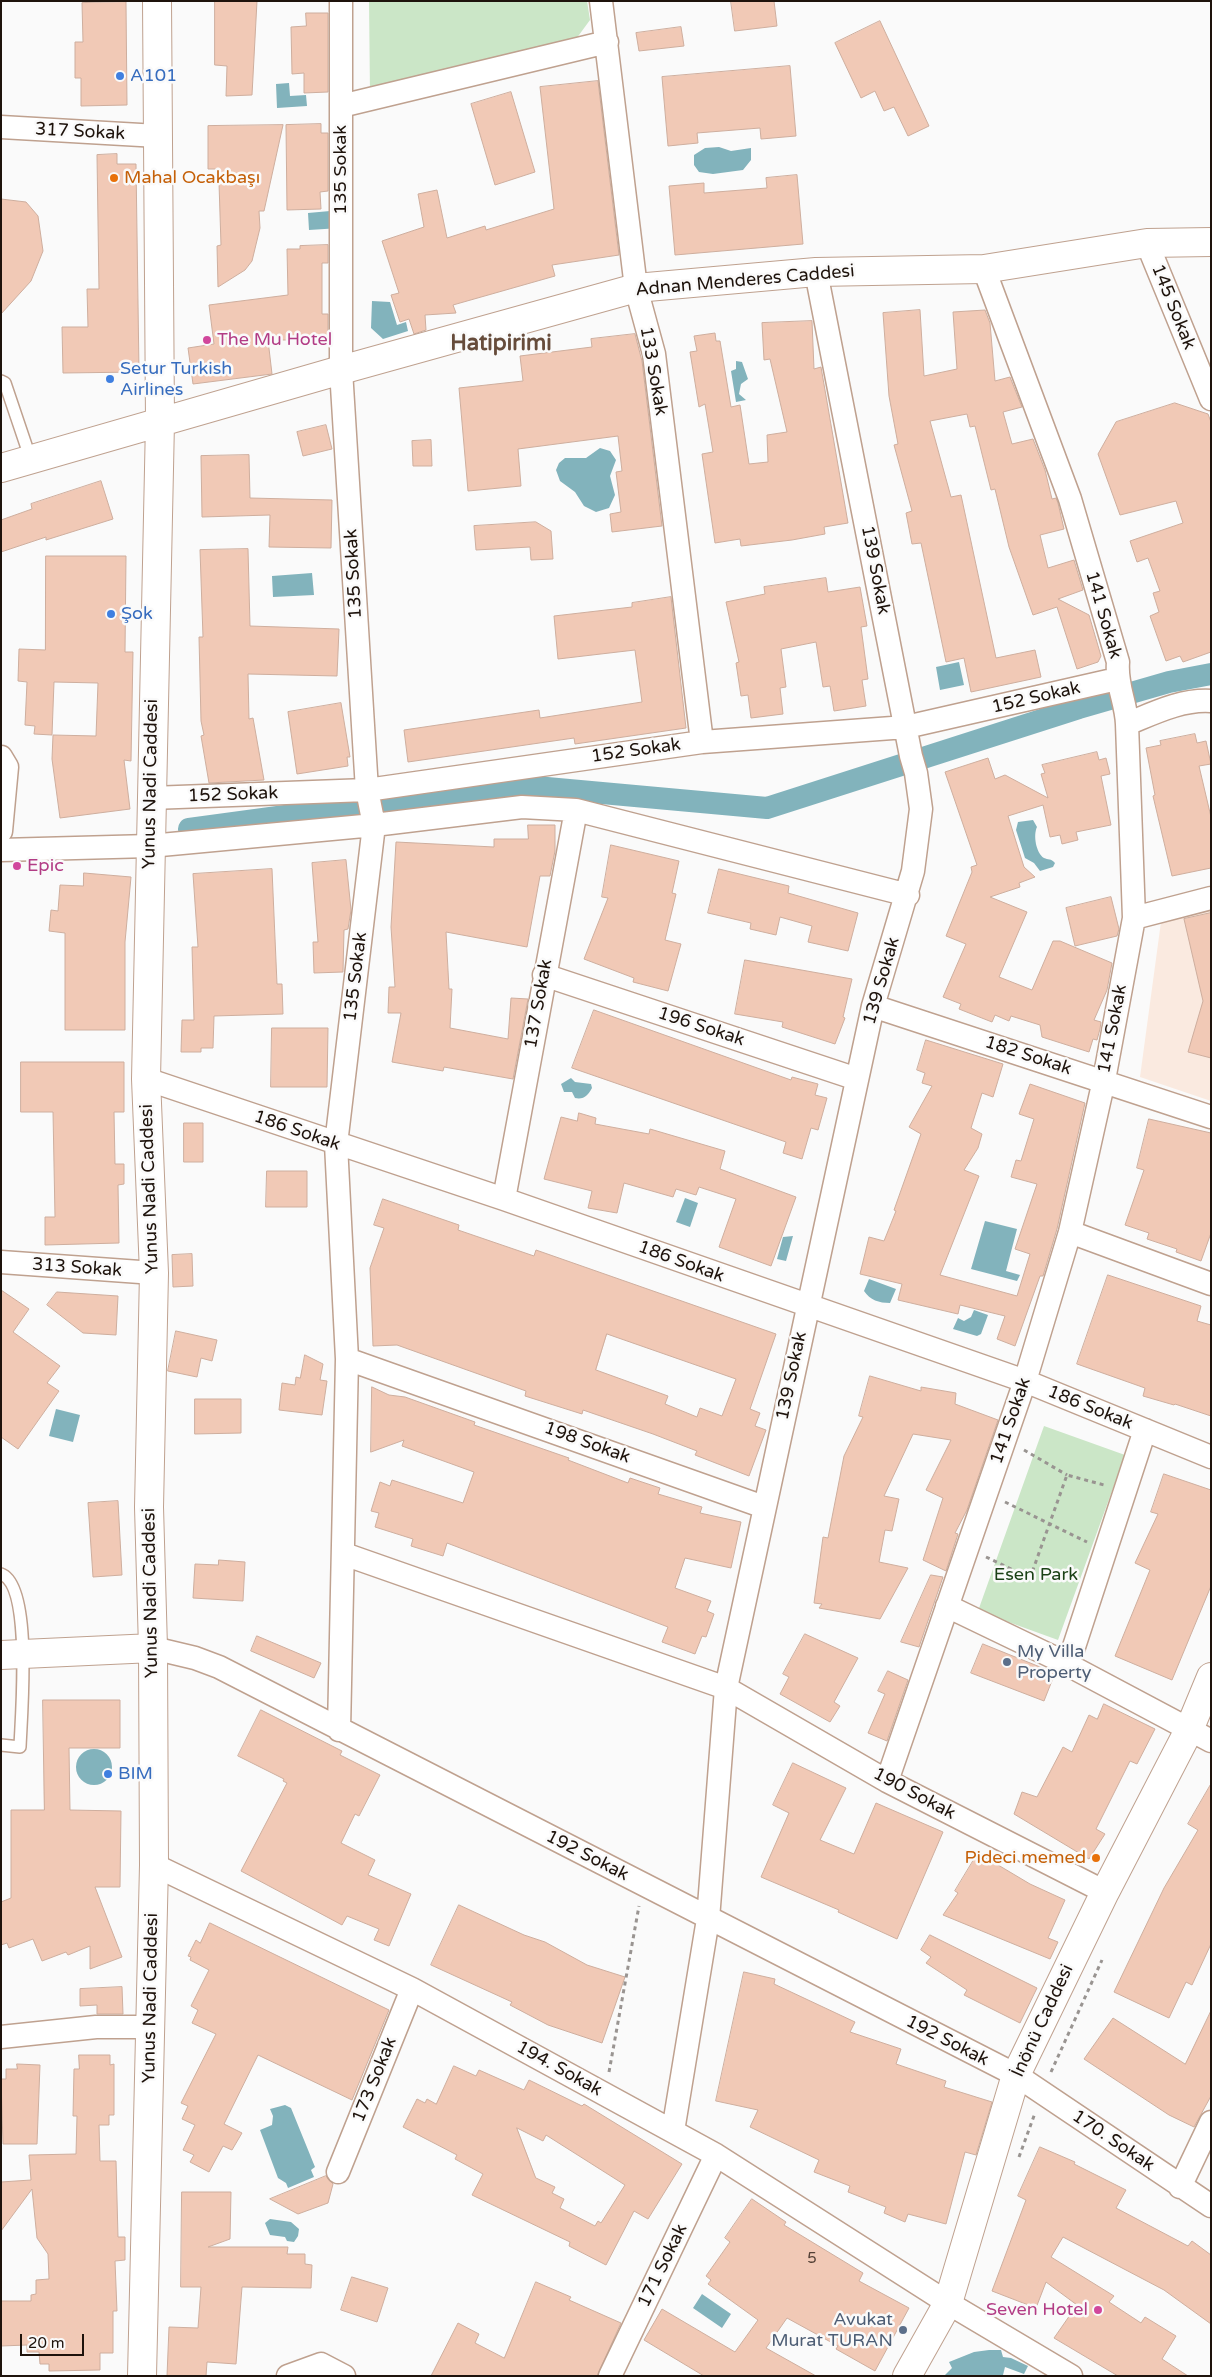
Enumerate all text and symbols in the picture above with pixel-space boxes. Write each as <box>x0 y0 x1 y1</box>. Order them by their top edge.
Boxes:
place label: A101 <box>130 65 177 87</box>
marker: A101 <box>114 70 126 82</box>
street label: 317 Sokak <box>34 119 126 145</box>
street label: 135 Sokak <box>330 125 352 215</box>
place label: Mahal Ocakbaşı <box>124 167 260 189</box>
marker: Mahal Ocakbaşı <box>108 172 120 184</box>
street label: Adnan Menderes Caddesi <box>635 261 855 301</box>
street label: 145 Sokak <box>1146 261 1200 353</box>
street label: 133 Sokak <box>635 325 671 417</box>
place label: The Mu Hotel <box>217 329 332 351</box>
district label: Hatipirimi <box>450 331 552 357</box>
marker: The Mu Hotel <box>201 334 213 346</box>
place label: Setur Turkish Airlines <box>120 358 232 400</box>
marker: Setur Turkish Airlines <box>104 373 116 385</box>
street label: 139 Sokak <box>856 524 894 616</box>
street label: 135 Sokak <box>341 528 367 620</box>
street label: 141 Sokak <box>1080 569 1126 661</box>
place label: Şok <box>121 603 153 625</box>
marker: Şok <box>105 608 117 620</box>
street label: 152 Sokak <box>990 677 1082 719</box>
street label: Yunus Nadi Caddesi <box>139 699 163 869</box>
street label: 152 Sokak <box>590 734 682 768</box>
street label: 152 Sokak <box>188 783 278 807</box>
place label: Epic <box>27 855 64 877</box>
marker: Epic <box>11 860 23 872</box>
street label: 135 Sokak <box>340 931 372 1023</box>
street label: 139 Sokak <box>859 935 905 1027</box>
street label: 137 Sokak <box>521 958 557 1050</box>
street label: 141 Sokak <box>1094 983 1132 1075</box>
street label: 196 Sokak <box>655 1003 747 1051</box>
street label: 182 Sokak <box>982 1032 1074 1080</box>
street label: Yunus Nadi Caddesi <box>136 1104 164 1274</box>
street label: 186 Sokak <box>251 1106 343 1156</box>
street label: 186 Sokak <box>635 1236 727 1288</box>
street label: 313 Sokak <box>31 1254 123 1282</box>
street label: 139 Sokak <box>772 1330 812 1422</box>
street label: 141 Sokak <box>986 1375 1036 1467</box>
street label: 186 Sokak <box>1044 1381 1136 1435</box>
street label: 198 Sokak <box>541 1417 633 1469</box>
street label: Yunus Nadi Caddesi <box>139 1508 163 1678</box>
park label: Esen Park <box>994 1564 1078 1586</box>
place label: My Villa Property <box>1017 1641 1091 1684</box>
marker: My Villa Property <box>1001 1656 1013 1668</box>
place label: BIM <box>118 1763 153 1785</box>
street label: 190 Sokak <box>869 1763 959 1825</box>
marker: BIM <box>102 1768 114 1780</box>
street label: 192 Sokak <box>542 1826 632 1886</box>
place label: Pideci memed <box>964 1847 1086 1869</box>
marker: Pideci memed <box>1090 1852 1102 1864</box>
street label: Yunus Nadi Caddesi <box>139 1913 163 2083</box>
street label: İnönü Caddesi <box>1007 1961 1079 2081</box>
street label: 192 Sokak <box>902 2011 992 2071</box>
street label: 173 Sokak <box>348 2034 402 2126</box>
street label: 194. Sokak <box>512 2037 606 2101</box>
street label: 170. Sokak <box>1068 2106 1158 2176</box>
street label: 171 Sokak <box>634 2221 692 2311</box>
house number: 5 <box>807 2250 817 2268</box>
place label: Seven Hotel <box>986 2299 1088 2321</box>
marker: Seven Hotel <box>1092 2304 1104 2316</box>
place label: Avukat Murat TURAN <box>771 2309 893 2352</box>
scale bar <box>22 2324 86 2356</box>
marker: Avukat Murat TURAN <box>897 2324 909 2336</box>
text: 20 m <box>28 2334 65 2352</box>

